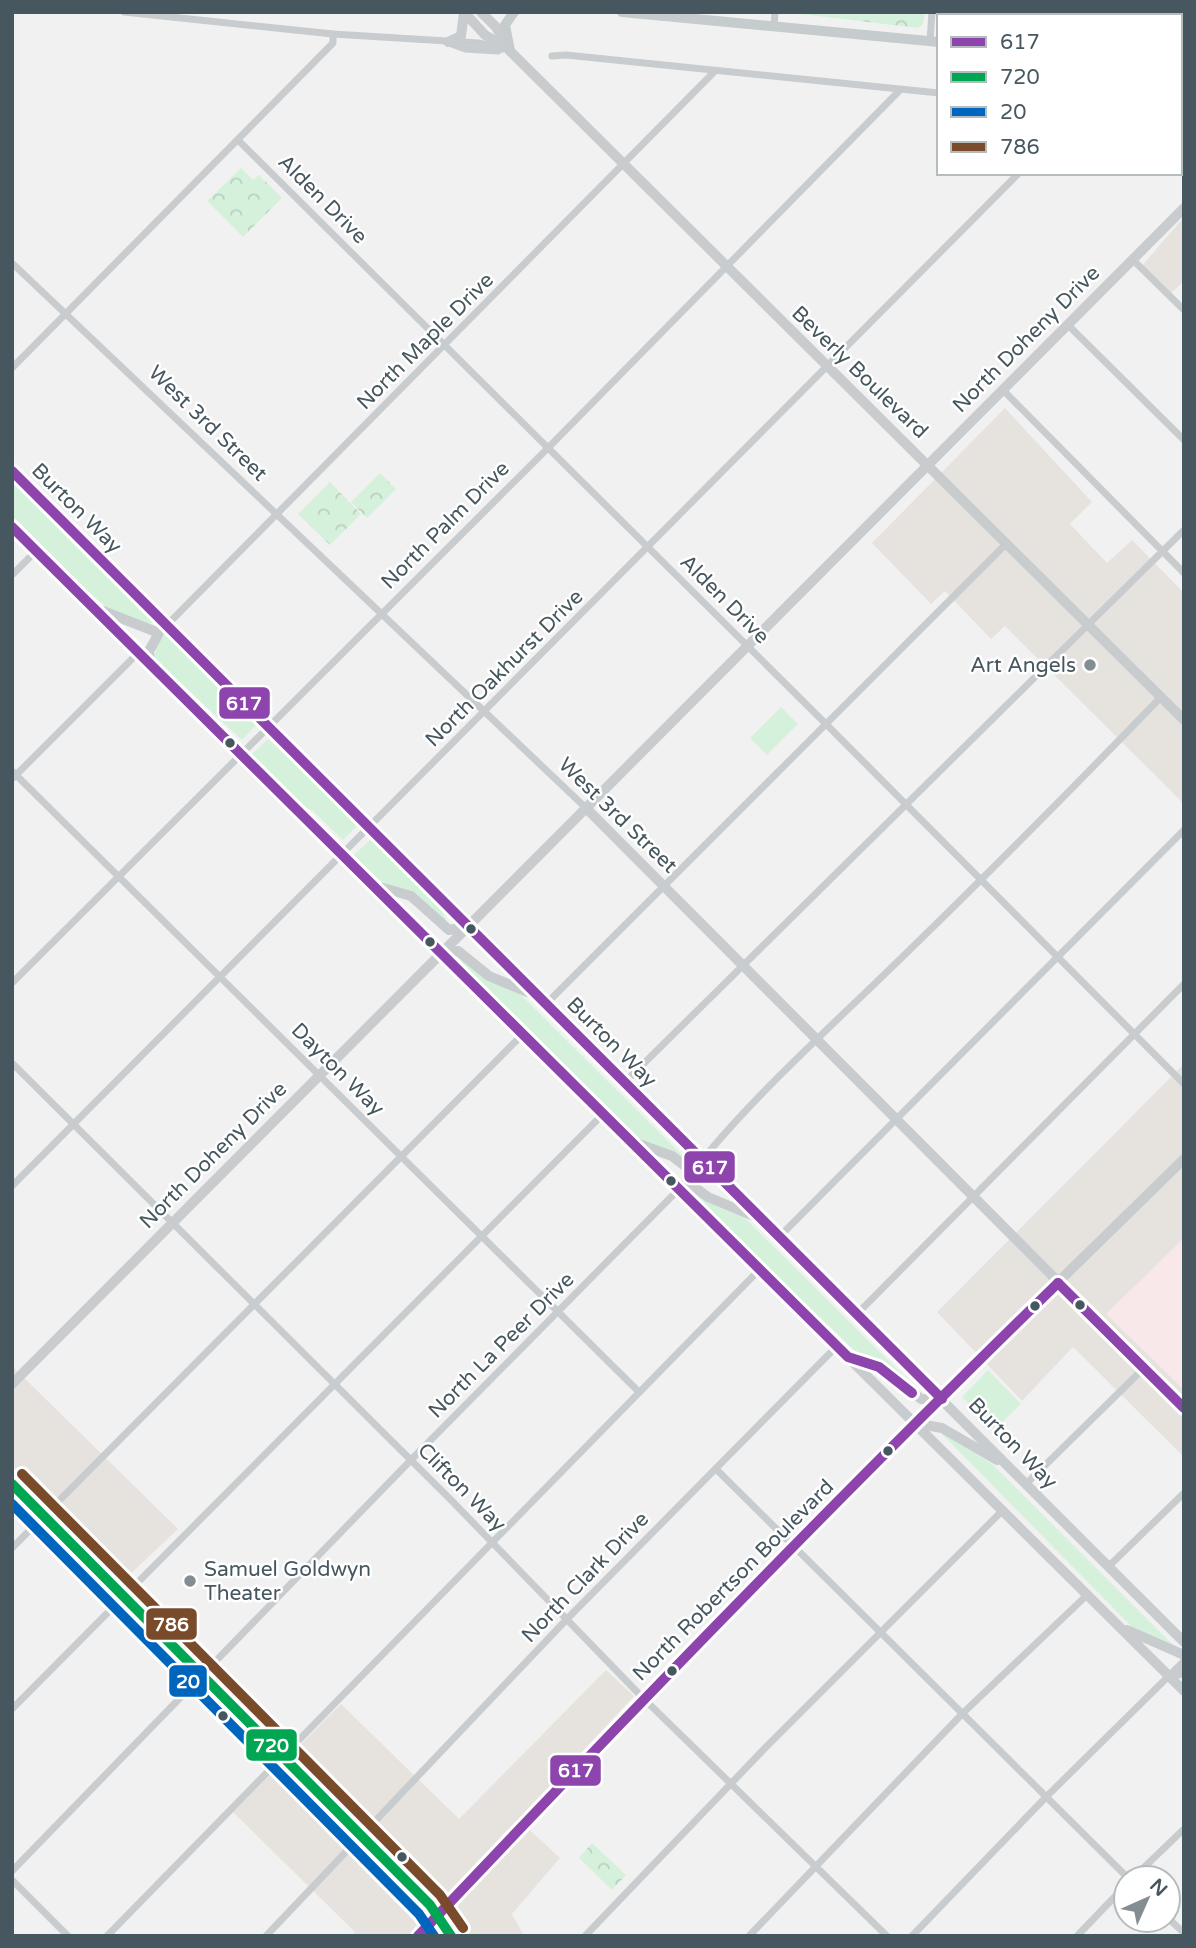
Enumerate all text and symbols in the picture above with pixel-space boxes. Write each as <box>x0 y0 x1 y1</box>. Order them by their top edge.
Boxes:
legend <box>937 14 1182 175</box>
text: 617 <box>1000 30 1040 55</box>
text: 720 <box>1000 65 1040 90</box>
text: 20 <box>1000 100 1026 125</box>
text: 786 <box>1000 135 1040 160</box>
street label: Alden Drive <box>273 150 373 249</box>
street label: North Doheny Drive <box>948 261 1105 418</box>
street label: North Maple Drive <box>352 268 499 415</box>
street label: Beverly Boulevard <box>786 301 933 444</box>
street label: West 3rd Street <box>143 360 272 486</box>
street label: North Palm Drive <box>376 456 515 595</box>
street label: Burton Way <box>26 458 127 559</box>
street label: Alden Drive <box>675 550 775 649</box>
street label: North Oakhurst Drive <box>420 584 588 752</box>
place label: Art Angels <box>970 653 1076 678</box>
marker: Art Angels <box>1082 657 1098 673</box>
line badge: 617 <box>218 686 271 720</box>
text: 617 <box>226 693 262 715</box>
unlabelled marker <box>223 736 237 750</box>
street label: West 3rd Street <box>553 752 682 878</box>
unlabelled marker <box>464 922 478 936</box>
unlabelled marker <box>423 935 437 949</box>
street label: Burton Way <box>561 992 662 1093</box>
street label: Dayton Way <box>286 1018 389 1121</box>
street label: North Doheny Drive <box>135 1077 292 1234</box>
line badge: 617 <box>683 1150 736 1184</box>
text: 617 <box>692 1157 728 1179</box>
unlabelled marker <box>664 1174 678 1188</box>
street label: North La Peer Drive <box>423 1267 580 1423</box>
unlabelled marker <box>1073 1298 1087 1312</box>
unlabelled marker <box>1028 1299 1042 1313</box>
street label: Burton Way <box>963 1392 1062 1494</box>
street label: Clifton Way <box>412 1438 511 1537</box>
unlabelled marker <box>881 1444 895 1458</box>
street label: North Robertson Boulevard <box>627 1474 839 1686</box>
street label: North Clark Drive <box>517 1507 654 1648</box>
place label: Samuel Goldwyn Theater <box>204 1557 371 1606</box>
marker: Samuel Goldwyn Theater <box>182 1573 198 1589</box>
line badge: 786 <box>145 1607 198 1641</box>
text: 786 <box>153 1614 189 1636</box>
line badge: 20 <box>168 1664 208 1698</box>
unlabelled marker <box>665 1664 679 1678</box>
text: 20 <box>176 1671 200 1693</box>
unlabelled marker <box>216 1709 230 1723</box>
line badge: 720 <box>245 1728 298 1762</box>
text: 720 <box>253 1735 289 1757</box>
line badge: 617 <box>549 1754 602 1787</box>
text: 617 <box>558 1760 594 1782</box>
unlabelled marker <box>395 1850 409 1864</box>
north arrow <box>1112 1864 1182 1934</box>
text: N <box>1145 1875 1171 1901</box>

